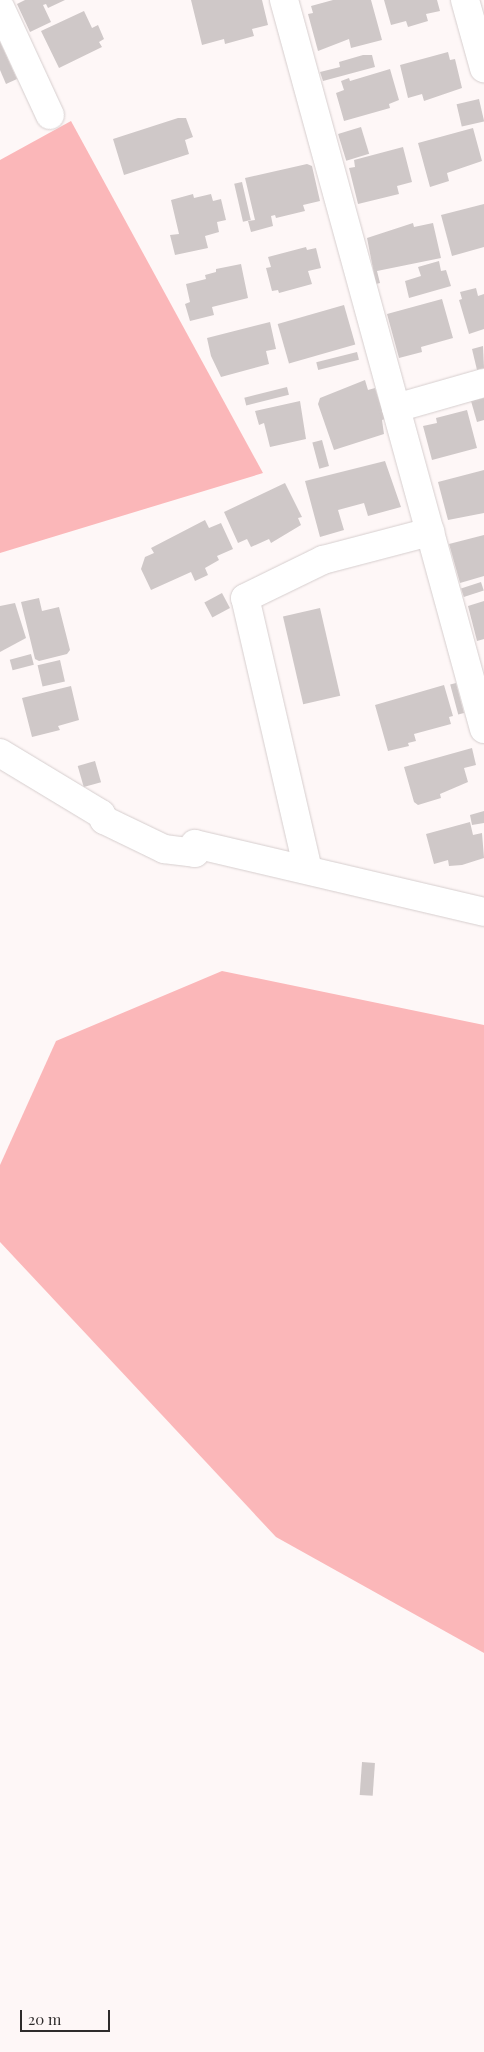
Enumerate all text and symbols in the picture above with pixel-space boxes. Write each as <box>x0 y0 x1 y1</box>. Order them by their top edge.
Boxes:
scale bar <box>22 2000 112 2032</box>
text: 20 m <box>28 2009 61 2029</box>

